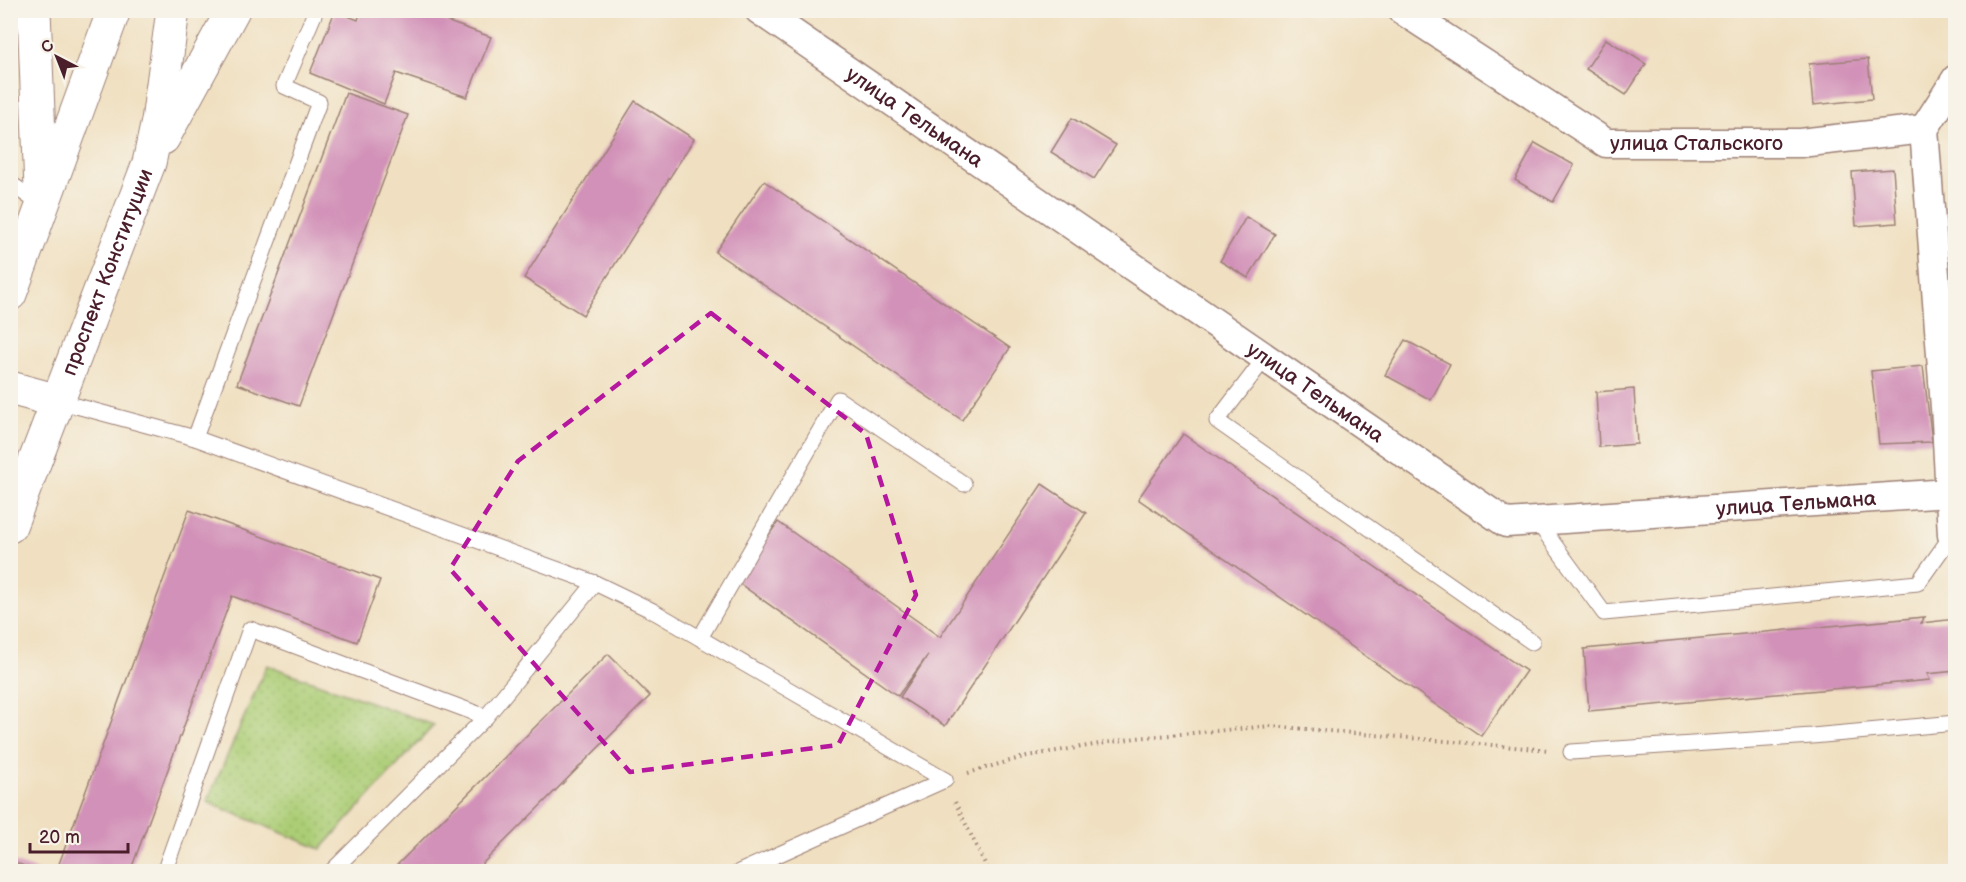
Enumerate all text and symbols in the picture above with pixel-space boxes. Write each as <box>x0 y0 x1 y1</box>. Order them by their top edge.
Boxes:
north arrow <box>27 27 87 87</box>
text: С <box>37 36 58 58</box>
street label: улица Тельмана <box>841 62 988 174</box>
street label: улица Стальского <box>1610 131 1783 156</box>
street label: проспект Конституции <box>57 165 159 379</box>
street label: улица Тельмана <box>1242 337 1389 449</box>
street label: улица Тельмана <box>1715 486 1878 522</box>
scale bar <box>30 816 128 854</box>
text: 20 m <box>39 827 80 848</box>

